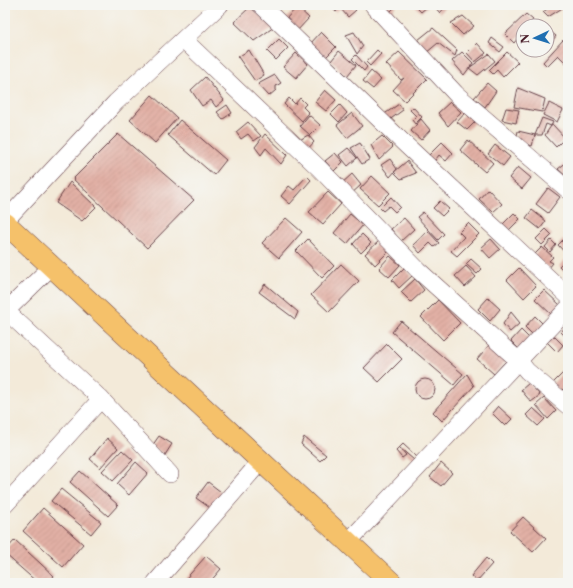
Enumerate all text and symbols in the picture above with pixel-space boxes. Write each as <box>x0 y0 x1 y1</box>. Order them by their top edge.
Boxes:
north arrow <box>515 18 555 58</box>
text: N <box>518 33 532 44</box>

